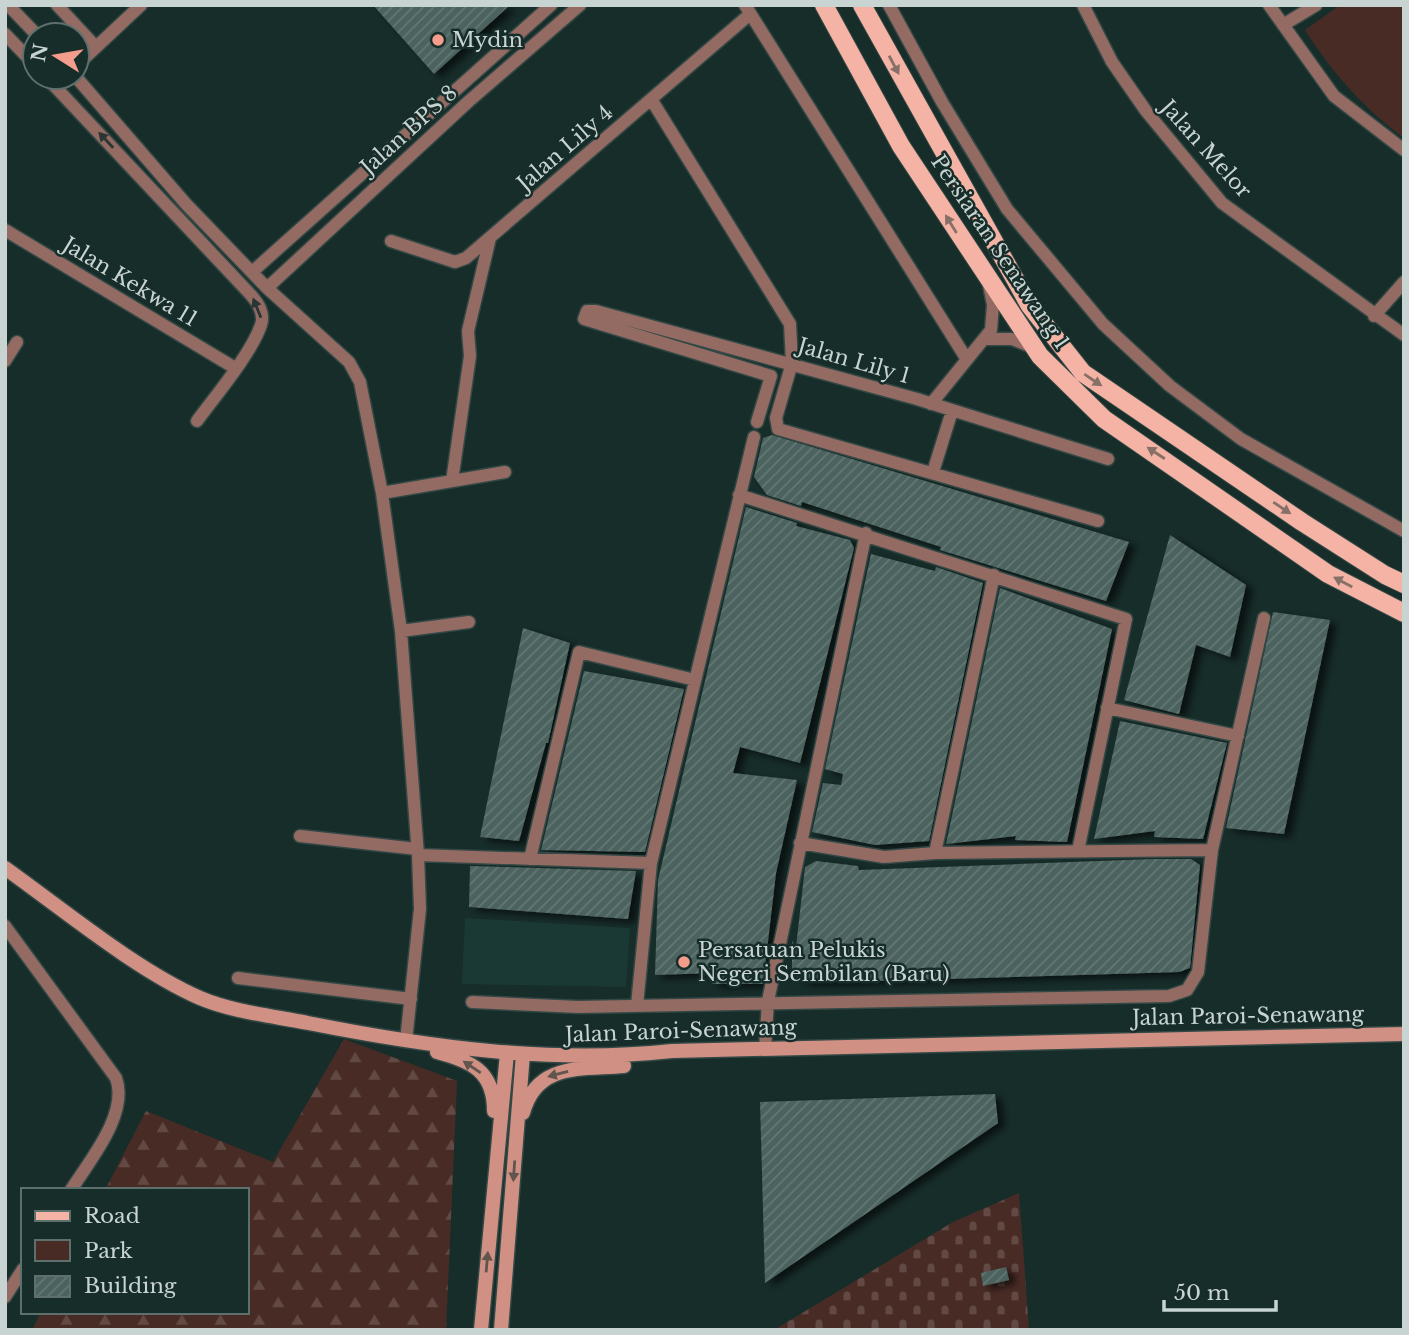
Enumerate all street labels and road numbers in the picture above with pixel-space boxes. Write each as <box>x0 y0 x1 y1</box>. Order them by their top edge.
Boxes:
street label: Jalan BPS 8 <box>353 80 463 182</box>
street label: Jalan Melor <box>1153 92 1257 203</box>
street label: Jalan Lily 4 <box>510 99 618 199</box>
street label: Persiaran Senawang 1 <box>925 150 1075 354</box>
street label: Jalan Kekwa 11 <box>55 230 202 333</box>
street label: Jalan Lily 1 <box>792 332 913 389</box>
street label: Jalan Paroi-Senawang <box>1129 1001 1365 1031</box>
street label: Jalan Paroi-Senawang <box>562 1014 798 1048</box>

